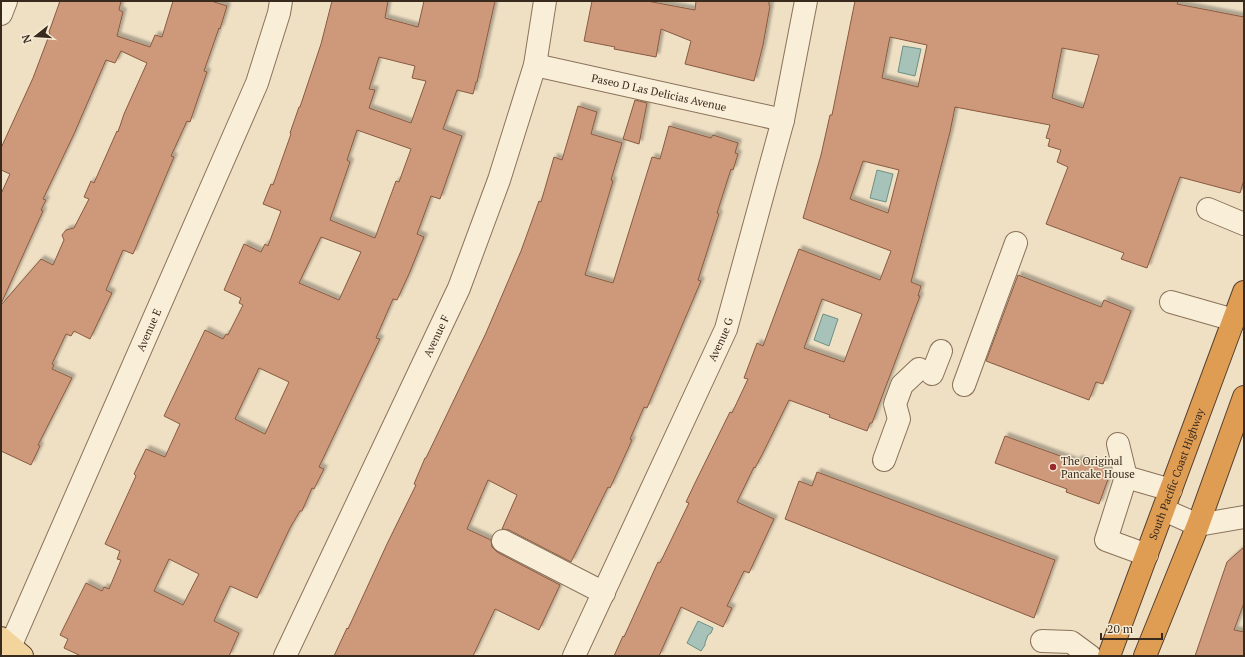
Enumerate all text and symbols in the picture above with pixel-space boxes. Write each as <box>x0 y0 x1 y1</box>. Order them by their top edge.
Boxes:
north arrow <box>16 16 56 56</box>
text: N <box>18 32 34 45</box>
street label: Paseo D Las Delicias Avenue <box>590 71 728 114</box>
street label: Avenue E <box>133 306 164 353</box>
street label: Avenue F <box>420 313 452 359</box>
street label: Avenue G <box>705 316 736 363</box>
street label: South Pacific Coast Highway <box>1146 406 1207 542</box>
place label: The Original Pancake House <box>1061 454 1135 481</box>
marker: The Original Pancake House <box>1048 462 1058 472</box>
scale bar <box>1101 615 1162 641</box>
text: 20 m <box>1107 621 1134 636</box>

